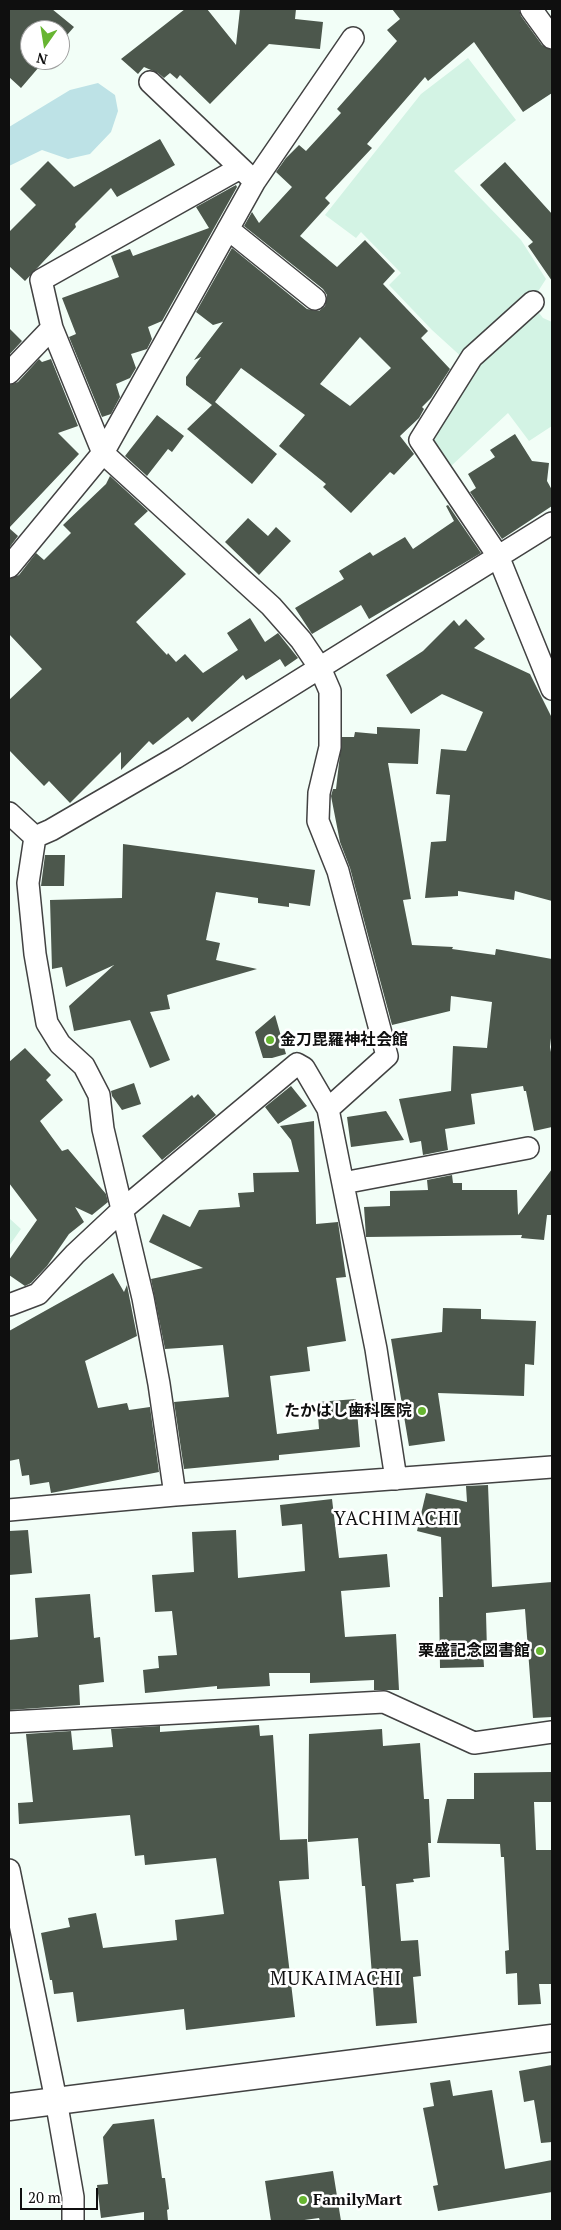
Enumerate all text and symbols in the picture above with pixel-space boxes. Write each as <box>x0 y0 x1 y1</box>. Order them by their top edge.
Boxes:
north arrow <box>20 20 70 70</box>
text: N <box>34 49 49 70</box>
place label: 金刀毘羅神社会館 <box>280 1030 408 1050</box>
marker: 金刀毘羅神社会館 <box>264 1034 276 1046</box>
place label: たかはし歯科医院 <box>284 1401 412 1421</box>
marker: たかはし歯科医院 <box>416 1405 428 1417</box>
district label: YACHIMACHI <box>333 1509 461 1531</box>
place label: 栗盛記念図書館 <box>418 1641 530 1661</box>
marker: 栗盛記念図書館 <box>534 1645 546 1657</box>
district label: MUKAIMACHI <box>269 1969 403 1991</box>
scale bar <box>22 2178 100 2210</box>
text: 20 m <box>28 2187 61 2207</box>
place label: FamilyMart <box>313 2190 402 2210</box>
marker: FamilyMart <box>297 2194 309 2206</box>

